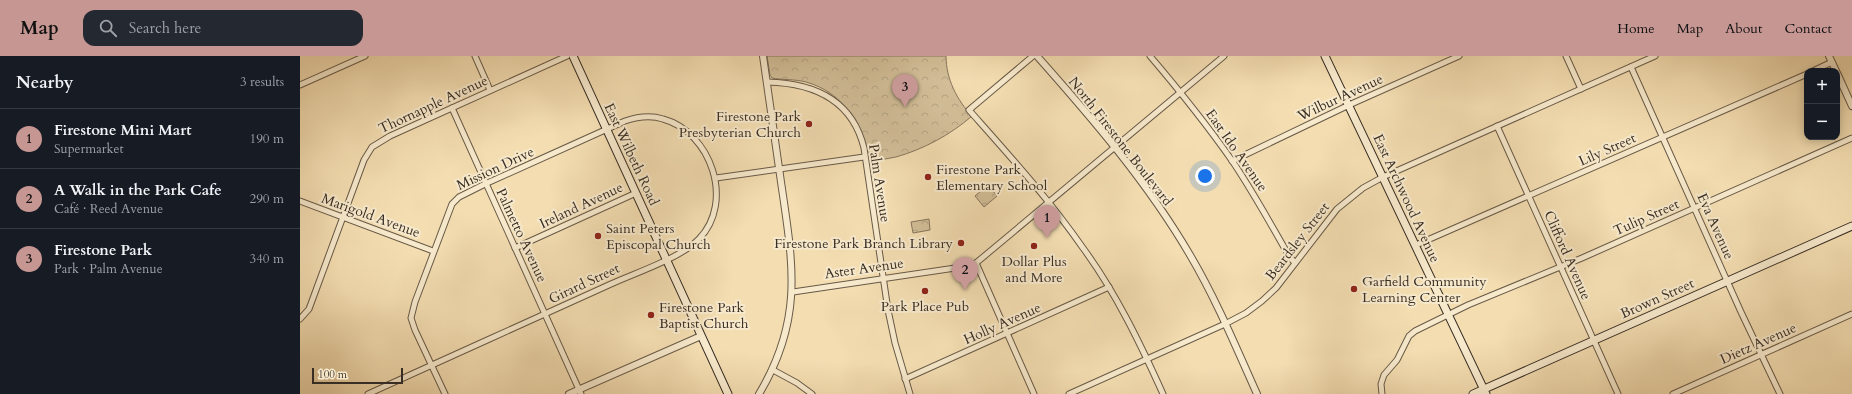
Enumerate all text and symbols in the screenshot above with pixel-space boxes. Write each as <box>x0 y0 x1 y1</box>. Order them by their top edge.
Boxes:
search box <box>83 10 363 46</box>
text: Map <box>20 15 59 41</box>
icon: search <box>97 17 119 39</box>
text: Search here <box>129 18 201 38</box>
text: Home <box>1617 19 1655 38</box>
text: Map <box>1677 19 1703 38</box>
text: About <box>1725 19 1762 38</box>
text: Contact <box>1784 19 1832 38</box>
map controls <box>1804 68 1840 140</box>
button: + <box>1804 68 1840 104</box>
street label: Wilbur Avenue <box>1293 69 1386 126</box>
text: Nearby <box>16 71 73 94</box>
street label: Thornapple Avenue <box>375 71 491 138</box>
text: 3 results <box>240 73 284 91</box>
street label: North Firestone Boulevard <box>1064 73 1177 210</box>
pin: 3 <box>892 74 918 107</box>
street label: East Wilbeth Road <box>599 100 664 209</box>
button: − <box>1804 104 1840 140</box>
street label: East Ido Avenue <box>1201 105 1272 195</box>
place label: Firestone Park Presbyterian Church <box>679 107 801 142</box>
marker: Firestone Park Presbyterian Church <box>804 119 814 129</box>
text: Firestone Mini Mart <box>54 120 192 140</box>
street label: Lily Street <box>1576 128 1639 171</box>
text: 1 <box>26 130 32 148</box>
text: 190 m <box>250 130 284 148</box>
street label: East Archwood Avenue <box>1368 131 1445 266</box>
text: Supermarket <box>54 140 124 158</box>
street label: Mission Drive <box>453 142 537 195</box>
street label: Palm Avenue <box>864 143 895 224</box>
place label: Firestone Park Elementary School <box>936 160 1048 195</box>
your location <box>1195 166 1215 186</box>
marker: Firestone Park Elementary School <box>923 172 933 182</box>
street label: Ireland Avenue <box>536 178 626 233</box>
text: A Walk in the Park Cafe <box>54 180 222 200</box>
street label: Palmetto Avenue <box>491 185 552 285</box>
street label: Marigold Avenue <box>319 189 423 242</box>
text: 2 <box>26 190 32 208</box>
text: 290 m <box>250 190 284 208</box>
street label: Eva Avenue <box>1692 190 1739 262</box>
street label: Tulip Street <box>1610 194 1683 240</box>
street label: Beardsley Street <box>1261 198 1334 284</box>
text: Café · Reed Avenue <box>54 200 163 218</box>
pin: 1 <box>1034 205 1060 238</box>
street label: Clifford Avenue <box>1539 208 1596 303</box>
place label: Saint Peters Episcopal Church <box>606 219 711 254</box>
marker: Saint Peters Episcopal Church <box>593 231 603 241</box>
place label: Firestone Park Branch Library <box>774 234 954 253</box>
marker: Firestone Park Branch Library <box>956 238 966 248</box>
text: Firestone Park <box>54 240 152 260</box>
marker: Dollar Plus and More <box>1029 241 1039 251</box>
text: 3 <box>26 250 32 268</box>
text: 340 m <box>250 250 284 268</box>
place label: Dollar Plus and More <box>1001 252 1067 287</box>
street label: Aster Avenue <box>823 254 905 283</box>
pin: 2 <box>952 257 978 290</box>
street label: Girard Street <box>546 259 623 308</box>
text: Park · Palm Avenue <box>54 260 163 278</box>
place label: Garfield Community Learning Center <box>1362 272 1487 307</box>
street label: Brown Street <box>1617 274 1698 323</box>
marker: Garfield Community Learning Center <box>1349 284 1359 294</box>
marker: Park Place Pub <box>920 286 930 296</box>
place label: Park Place Pub <box>881 297 969 316</box>
place label: Firestone Park Baptist Church <box>659 298 749 333</box>
street label: Holly Avenue <box>960 298 1044 349</box>
marker: Firestone Park Baptist Church <box>646 310 656 320</box>
street label: Dietz Avenue <box>1717 318 1799 369</box>
scale bar <box>312 366 403 385</box>
text: 100 m <box>318 367 347 382</box>

